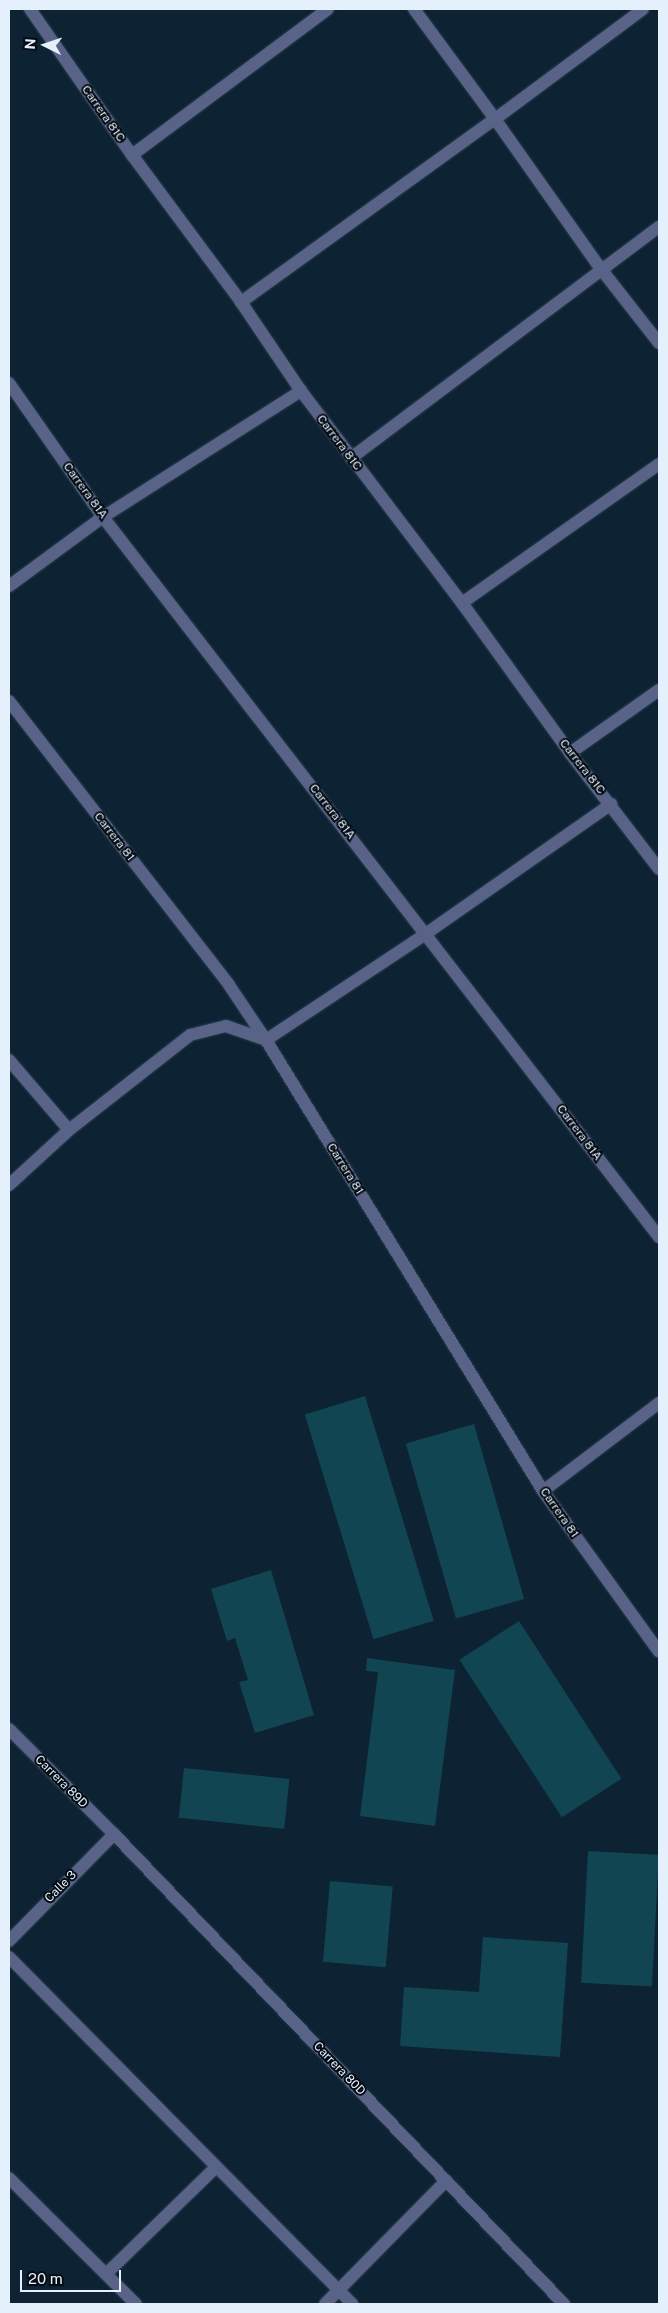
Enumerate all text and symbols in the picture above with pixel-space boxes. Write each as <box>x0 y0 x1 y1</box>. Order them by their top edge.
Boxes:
north arrow <box>20 20 70 70</box>
text: N <box>22 38 38 50</box>
street label: Carrera 81C <box>78 83 128 145</box>
street label: Carrera 81C <box>313 412 365 474</box>
street label: Carrera 81A <box>60 460 110 522</box>
street label: Carrera 81C <box>556 737 608 797</box>
street label: Carrera 81A <box>306 782 358 842</box>
street label: Carrera 81 <box>91 810 137 864</box>
street label: Carrera 81A <box>553 1102 605 1164</box>
street label: Carrera 81 <box>324 1141 366 1197</box>
street label: Carrera 81 <box>537 1485 581 1541</box>
street label: Carrera 89D <box>32 1753 90 1811</box>
street label: Calle 3 <box>42 1868 80 1906</box>
street label: Carrera 80D <box>310 2039 368 2099</box>
scale bar <box>22 2260 124 2292</box>
text: 20 m <box>28 2270 63 2287</box>

